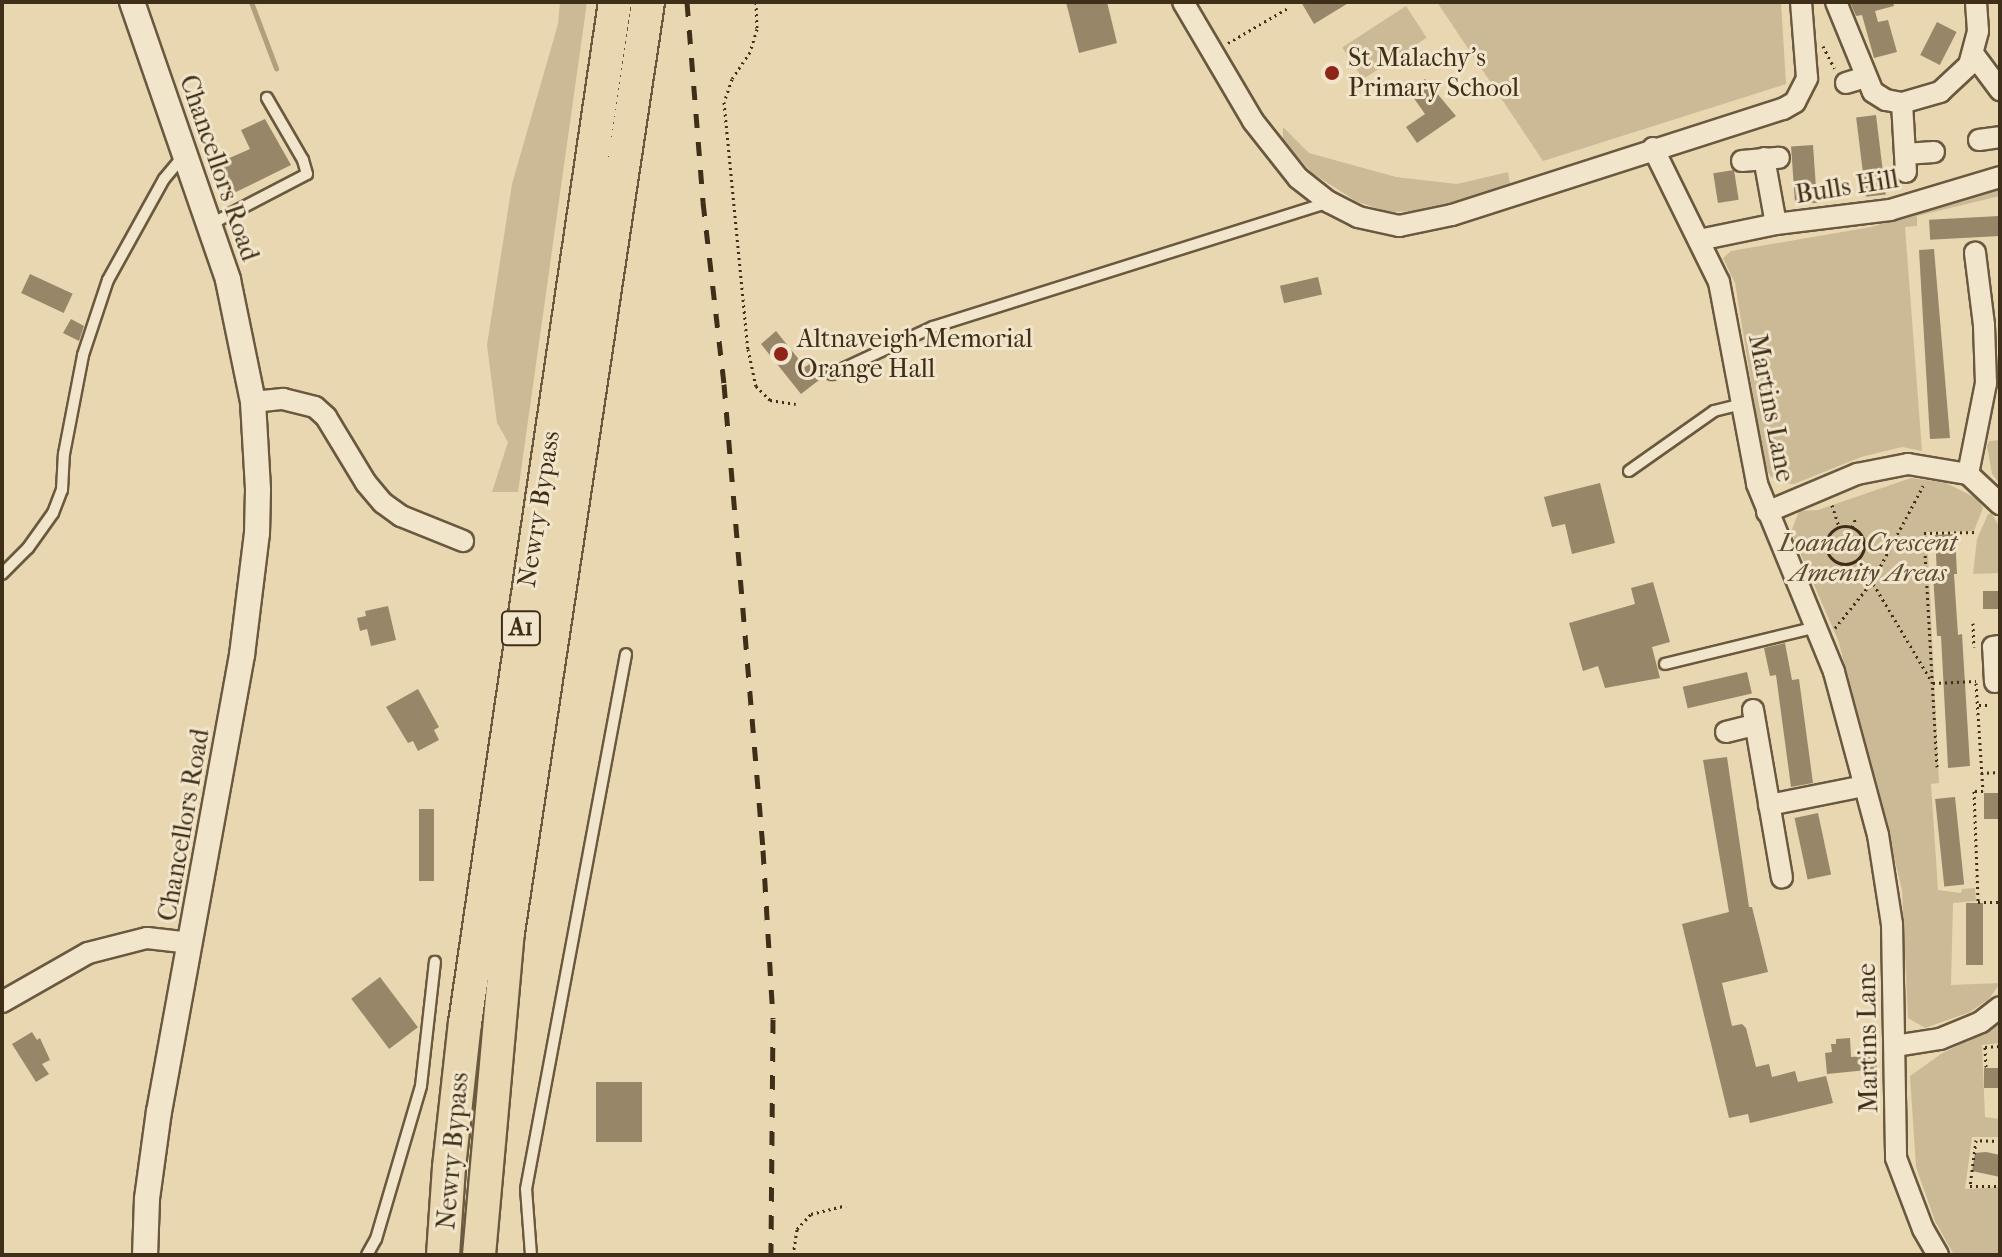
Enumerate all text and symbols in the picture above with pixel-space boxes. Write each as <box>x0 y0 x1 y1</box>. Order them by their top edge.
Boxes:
place label: St Malachy's Primary School <box>1348 42 1519 104</box>
marker: St Malachy's Primary School <box>1323 64 1341 82</box>
street label: Chancellors Road <box>173 71 265 265</box>
street label: Bulls Hill <box>1793 163 1901 211</box>
place label: Altnaveigh Memorial Orange Hall <box>797 323 1033 384</box>
street label: Martins Lane <box>1741 331 1801 485</box>
marker: Altnaveigh Memorial Orange Hall <box>772 345 790 363</box>
street label: Newry Bypass <box>511 429 567 589</box>
park label: Loanda Crescent Amenity Areas <box>1779 527 1957 588</box>
road number: A1 <box>499 608 543 648</box>
street label: Chancellors Road <box>152 726 216 924</box>
street label: Martins Lane <box>1851 963 1885 1113</box>
street label: Newry Bypass <box>431 1071 475 1231</box>

